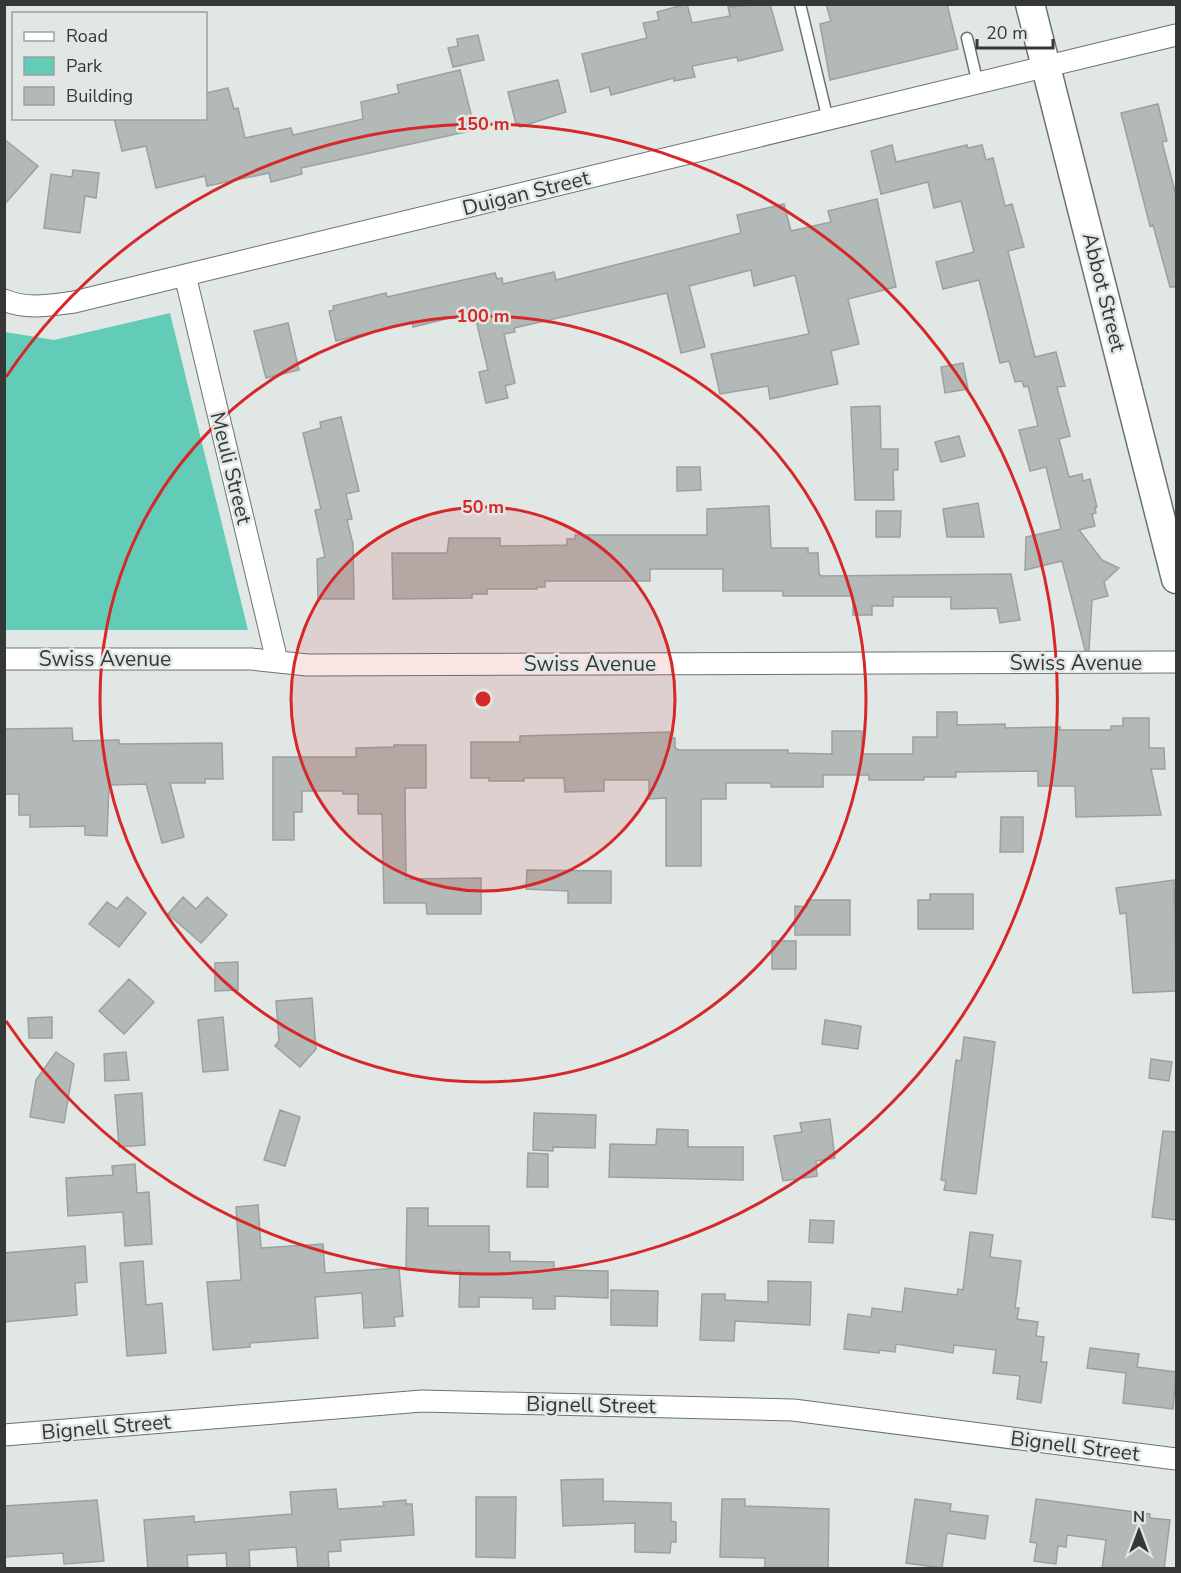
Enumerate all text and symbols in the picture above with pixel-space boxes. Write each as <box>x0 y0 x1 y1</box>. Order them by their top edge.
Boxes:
legend <box>12 12 207 120</box>
scale bar <box>977 12 1054 50</box>
text: 20 m <box>986 21 1028 45</box>
text: Road <box>66 24 108 48</box>
text: Park <box>66 54 103 78</box>
text: Building <box>66 84 133 108</box>
text: 150 m <box>456 112 510 136</box>
street label: Duigan Street <box>459 163 593 222</box>
street label: Abbot Street <box>1076 230 1132 355</box>
text: 100 m <box>456 304 510 328</box>
street label: Meuli Street <box>204 409 259 528</box>
text: 50 m <box>462 495 504 519</box>
street label: Swiss Avenue <box>39 645 171 673</box>
street label: Swiss Avenue <box>1010 649 1142 677</box>
street label: Swiss Avenue <box>524 650 656 678</box>
centre of rings <box>473 689 493 709</box>
street label: Bignell Street <box>526 1390 657 1420</box>
street label: Bignell Street <box>40 1407 172 1447</box>
street label: Bignell Street <box>1009 1424 1142 1468</box>
north arrow <box>1109 1501 1169 1561</box>
text: N <box>1133 1506 1145 1528</box>

